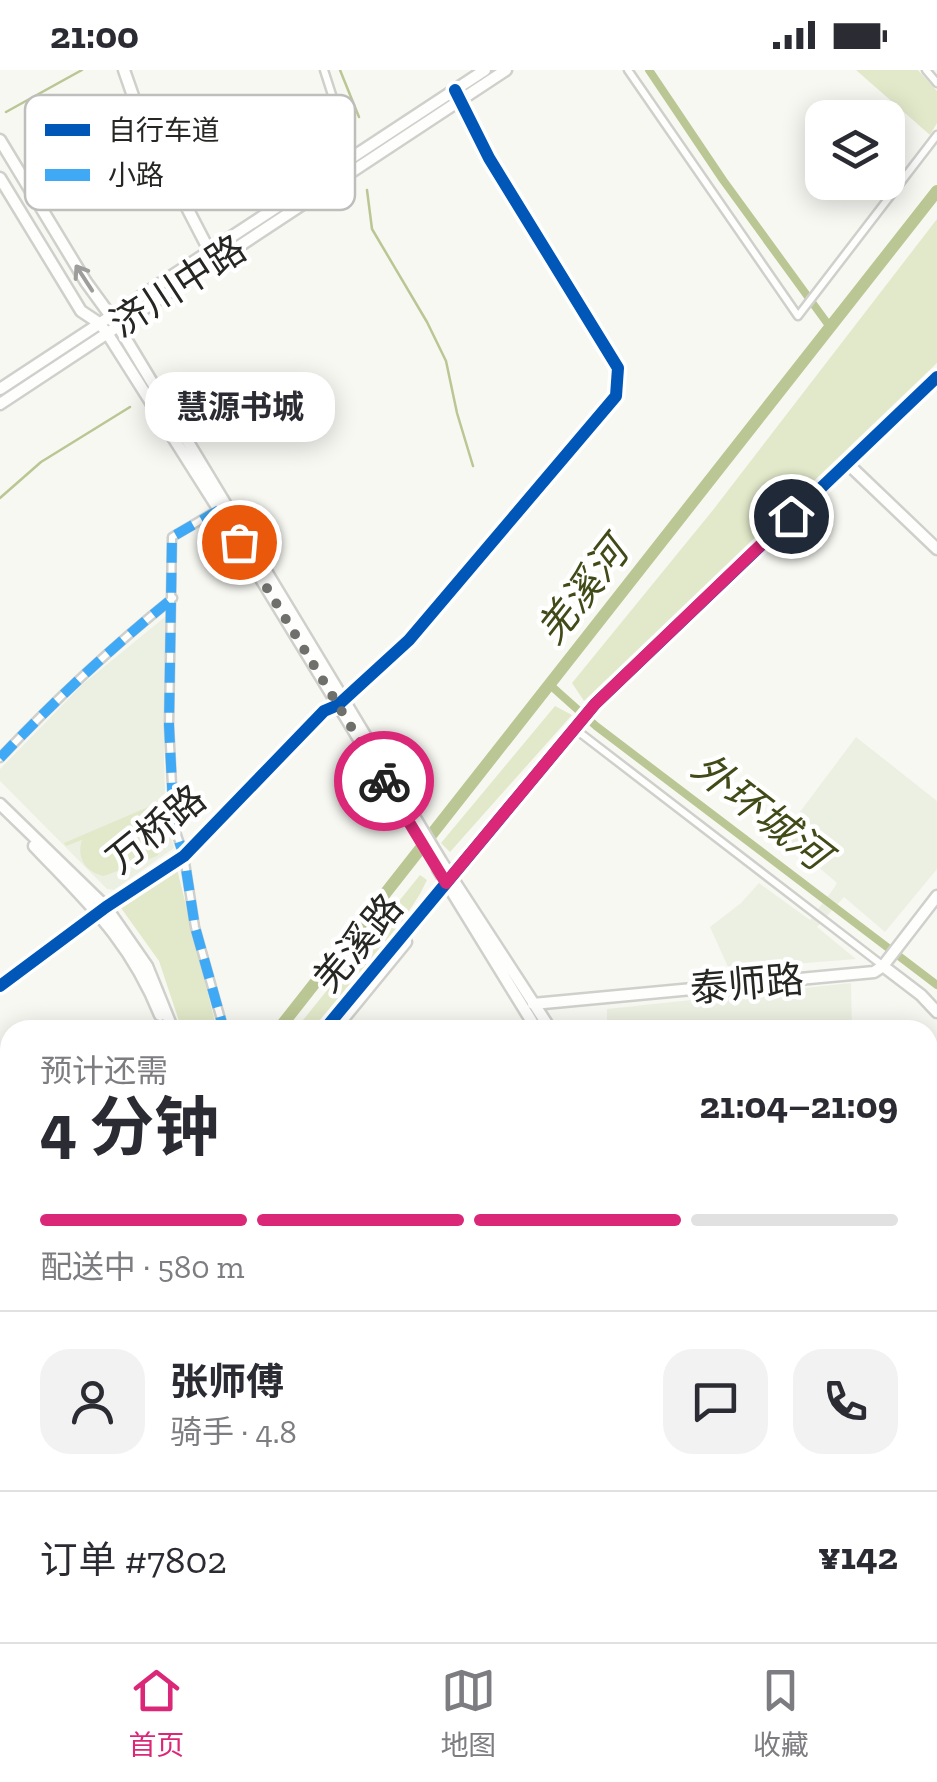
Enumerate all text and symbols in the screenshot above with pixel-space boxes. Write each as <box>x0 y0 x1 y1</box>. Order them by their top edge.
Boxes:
text: 21:00 <box>50 12 139 58</box>
legend <box>25 95 355 210</box>
map controls <box>805 100 905 200</box>
button: layers <box>805 100 905 200</box>
text: 自行车道 <box>108 114 220 147</box>
text: 小路 <box>108 159 164 192</box>
street label: 济川中路 <box>102 225 254 347</box>
one-way arrow <box>74 264 95 293</box>
callout: 慧源书城 <box>144 372 334 442</box>
text: 慧源书城 <box>176 388 304 426</box>
pin <box>749 474 834 559</box>
icon: home <box>764 489 819 544</box>
pin <box>197 500 282 585</box>
icon: bag <box>212 515 267 570</box>
water label: 羌溪河 <box>526 523 642 653</box>
courier <box>334 731 434 831</box>
water label: 外环城河 <box>683 743 844 883</box>
icon: bike <box>357 754 412 809</box>
street label: 万桥路 <box>97 775 215 883</box>
street label: 羌溪路 <box>304 885 412 1001</box>
street label: 泰师路 <box>688 956 806 1012</box>
text: 预计还需 <box>40 1052 168 1090</box>
text: 21:04–21:09 <box>699 1082 898 1128</box>
text: 4 分钟 <box>40 1089 219 1167</box>
text: 配送中 · 580 m <box>40 1248 244 1286</box>
button: person <box>40 1349 145 1454</box>
button: chat <box>663 1349 768 1454</box>
button: phone <box>793 1349 898 1454</box>
text: 张师傅 <box>170 1359 284 1405</box>
text: 骑手 · 4.8 <box>170 1413 297 1451</box>
text: ¥142 <box>818 1533 898 1579</box>
text: 订单 #7802 <box>40 1537 227 1583</box>
tab: 首页 <box>128 1663 184 1763</box>
tab: 地图 <box>440 1663 497 1763</box>
tab: 收藏 <box>753 1663 809 1763</box>

